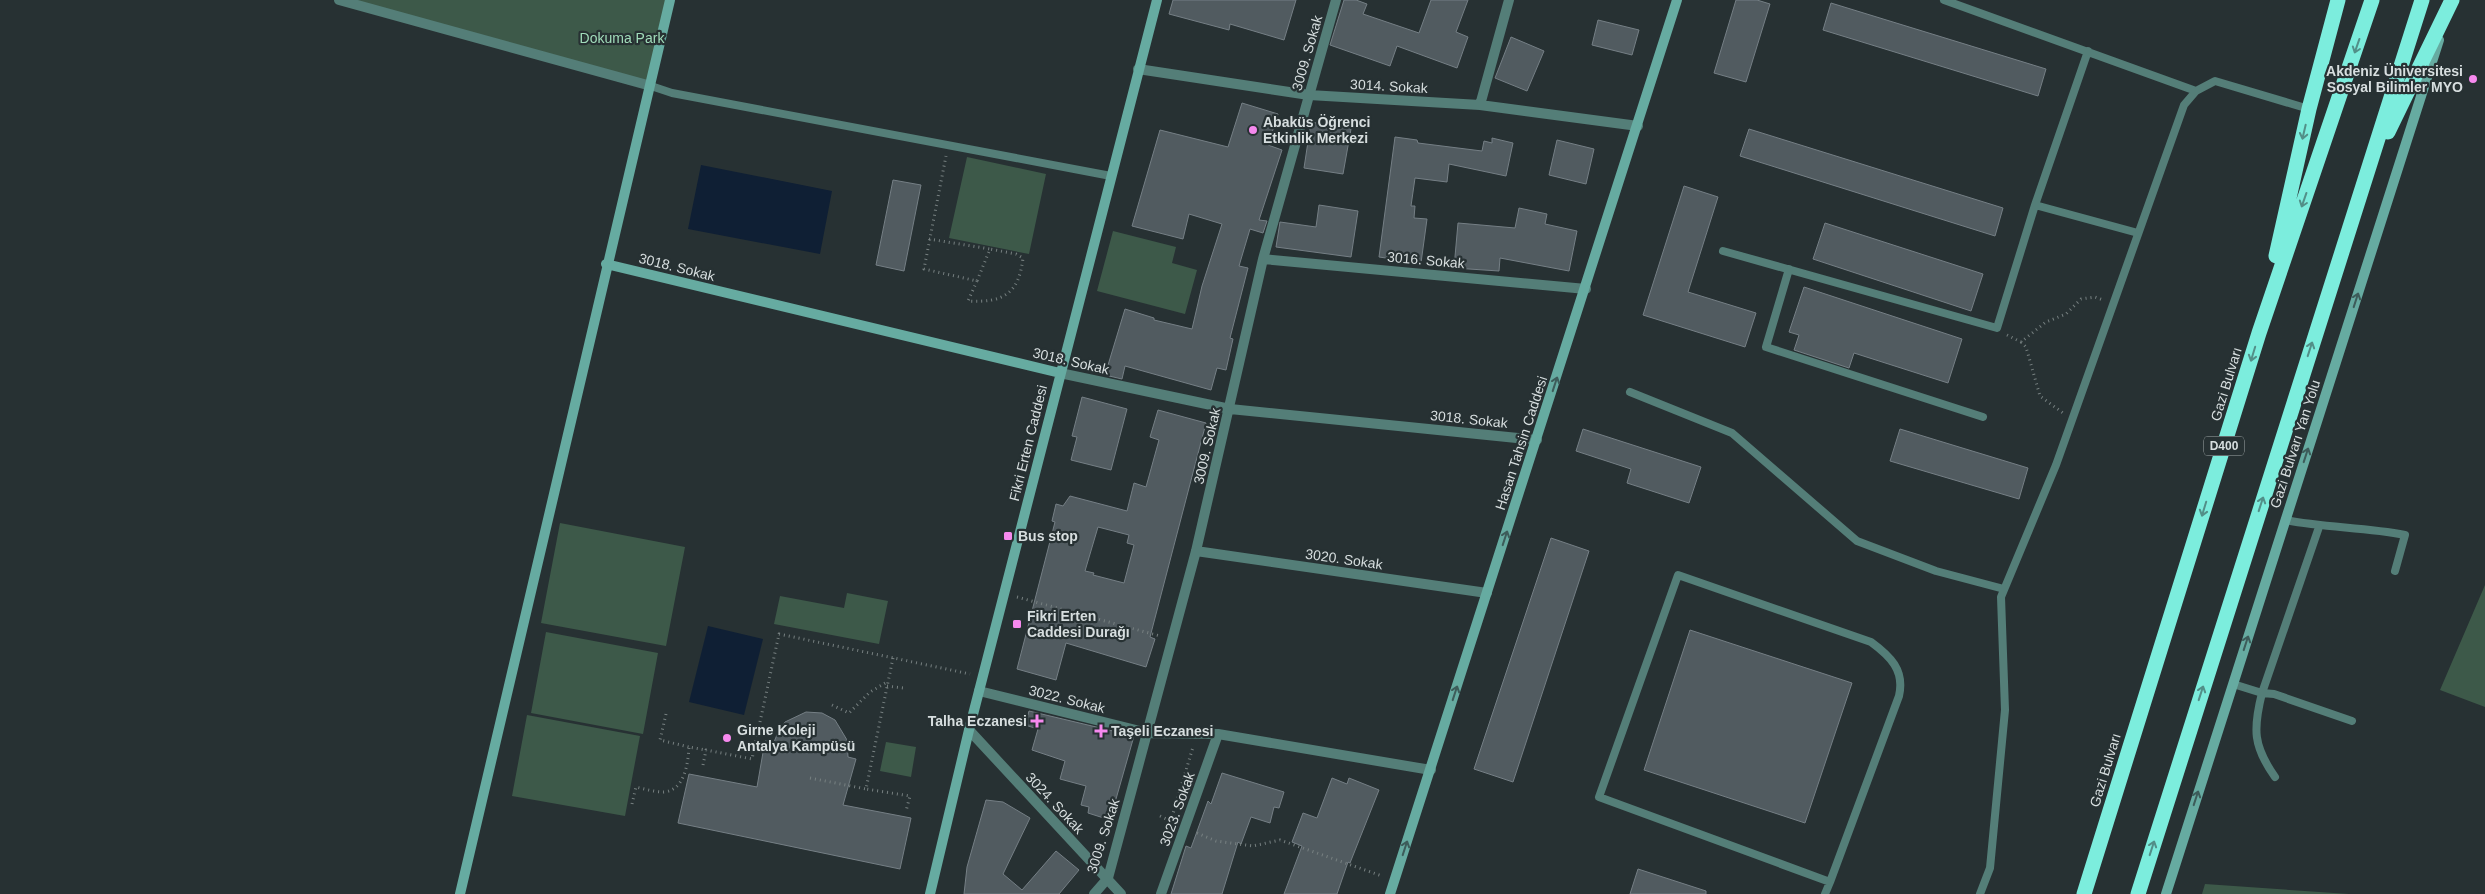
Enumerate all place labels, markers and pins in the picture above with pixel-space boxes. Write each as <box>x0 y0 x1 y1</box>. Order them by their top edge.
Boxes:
place label: Akdeniz Üniversitesi Sosyal Bilimler MYO <box>2326 63 2463 95</box>
marker: Akdeniz Üniversitesi Sosyal Bilimler MYO <box>2467 73 2479 85</box>
place label: Abaküs Öğrenci Etkinlik Merkezi <box>1263 114 1370 146</box>
marker: Abaküs Öğrenci Etkinlik Merkezi <box>1247 124 1259 136</box>
place label: Bus stop <box>1018 528 1078 544</box>
marker: Bus stop <box>1002 530 1014 542</box>
place label: Fikri Erten Caddesi Durağı <box>1027 608 1130 640</box>
marker: Fikri Erten Caddesi Durağı <box>1011 618 1023 630</box>
place label: Talha Eczanesi <box>928 713 1027 729</box>
marker: Talha Eczanesi <box>1031 715 1043 727</box>
place label: Girne Koleji Antalya Kampüsü <box>737 722 855 754</box>
place label: Taşeli Eczanesi <box>1111 723 1213 739</box>
marker: Taşeli Eczanesi <box>1095 725 1107 737</box>
marker: Girne Koleji Antalya Kampüsü <box>721 732 733 744</box>

